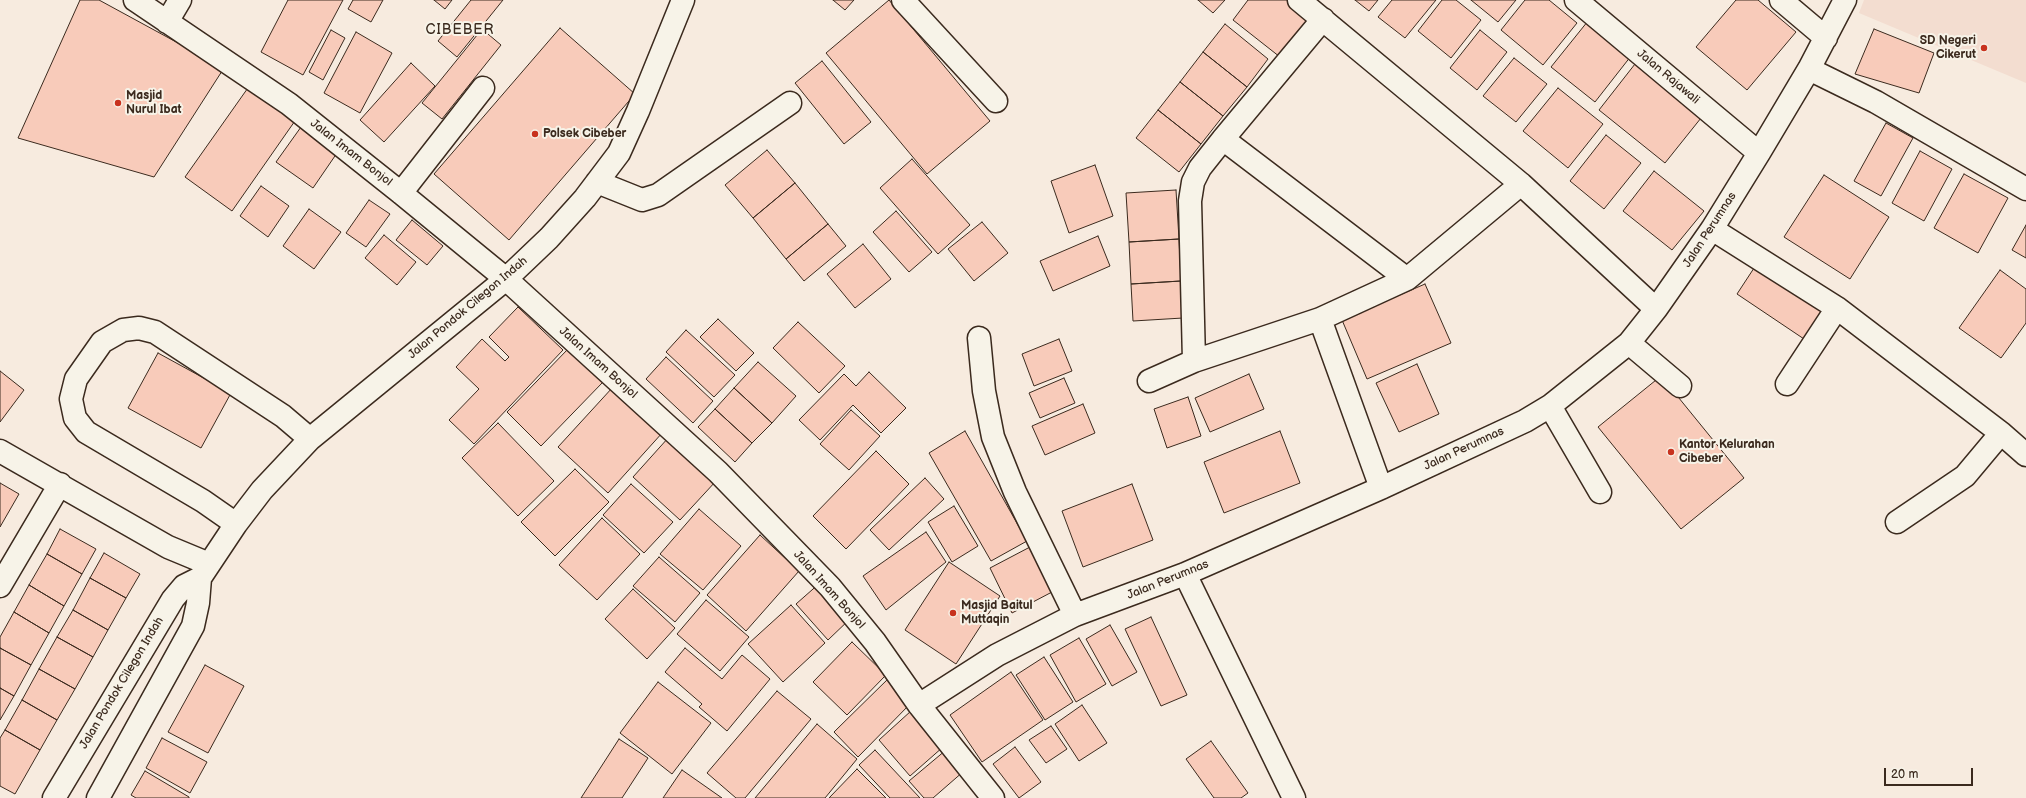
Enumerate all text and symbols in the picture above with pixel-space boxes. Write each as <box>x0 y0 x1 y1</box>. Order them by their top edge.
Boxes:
district label: CIBEBER <box>426 22 494 38</box>
place label: SD Negeri Cikerut <box>1920 34 1976 62</box>
marker: SD Negeri Cikerut <box>1979 43 1989 53</box>
street label: Jalan Rajawali <box>1634 47 1702 107</box>
place label: Masjid Nurul Ibat <box>126 89 182 117</box>
marker: Masjid Nurul Ibat <box>113 98 123 108</box>
street label: Jalan Imam Bonjol <box>307 117 395 189</box>
place label: Polsek Cibeber <box>543 127 626 141</box>
marker: Polsek Cibeber <box>530 129 540 139</box>
street label: Jalan Perumnas <box>1680 190 1740 270</box>
street label: Jalan Pondok Cilegon Indah <box>405 254 531 362</box>
street label: Jalan Imam Bonjol <box>556 324 640 402</box>
street label: Jalan Perumnas <box>1422 424 1506 474</box>
place label: Kantor Kelurahan Cibeber <box>1679 438 1775 466</box>
marker: Kantor Kelurahan Cibeber <box>1666 447 1676 457</box>
street label: Jalan Imam Bonjol <box>790 548 868 632</box>
street label: Jalan Perumnas <box>1125 557 1211 603</box>
place label: Masjid Baitul Muttaqin <box>961 599 1033 627</box>
marker: Masjid Baitul Muttaqin <box>948 608 958 618</box>
street label: Jalan Pondok Cilegon Indah <box>77 614 167 752</box>
scale bar <box>1886 760 1975 786</box>
text: 20 m <box>1891 767 1918 782</box>

